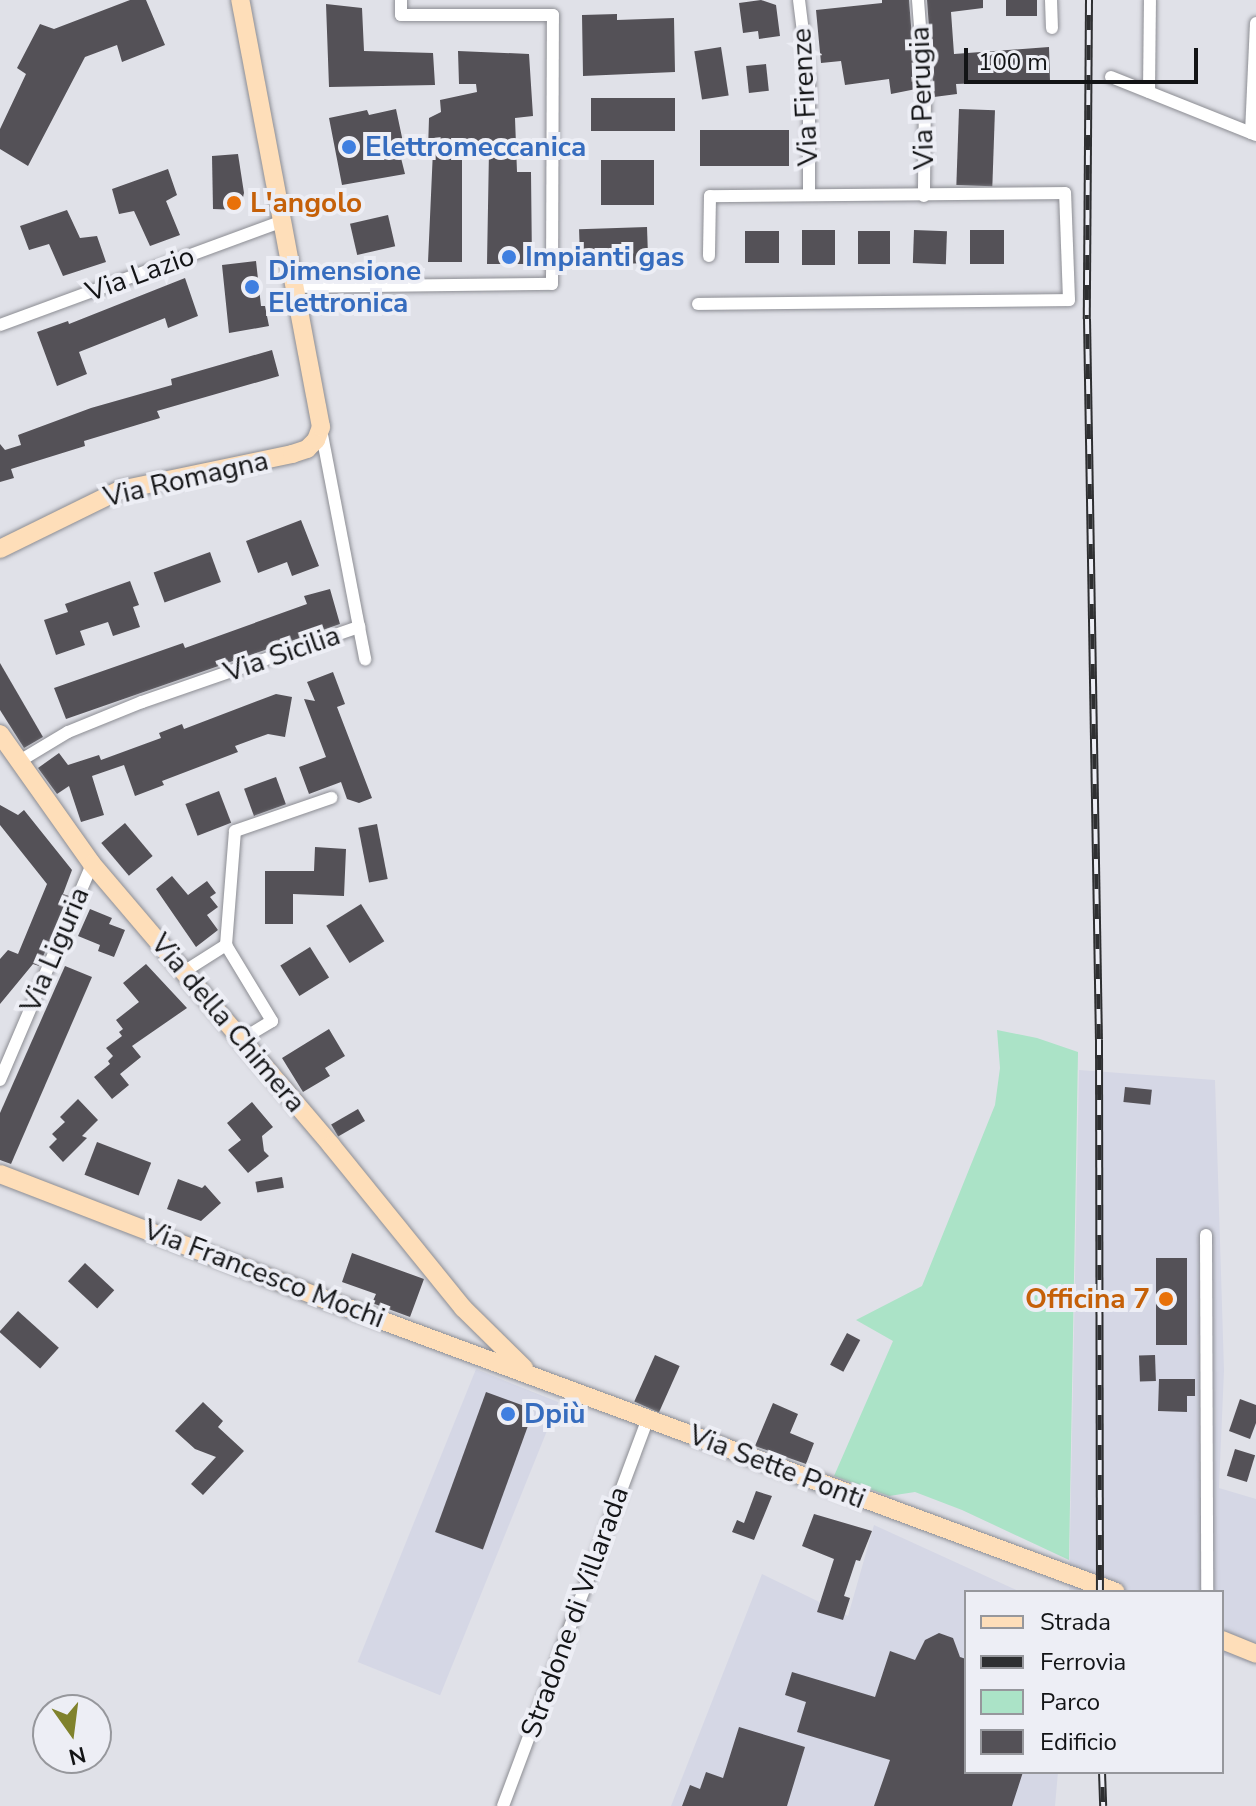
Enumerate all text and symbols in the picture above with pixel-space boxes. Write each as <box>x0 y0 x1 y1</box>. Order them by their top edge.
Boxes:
street label: Via Perugia <box>903 26 941 170</box>
street label: Via Firenze <box>785 27 825 167</box>
scale bar <box>968 32 1202 82</box>
text: 100 m <box>978 46 1048 78</box>
place label: Elettromeccanica <box>365 130 586 164</box>
marker: Elettromeccanica <box>340 138 358 156</box>
place label: L'angolo <box>250 186 362 220</box>
marker: L'angolo <box>225 194 243 212</box>
street label: Via Lazio <box>81 239 199 309</box>
place label: Impianti gas <box>525 240 684 274</box>
marker: Impianti gas <box>500 248 518 266</box>
place label: Dimensione Elettronica <box>268 254 421 320</box>
marker: Dimensione Elettronica <box>243 278 261 296</box>
street label: Via Romagna <box>100 444 272 514</box>
street label: Via Sicilia <box>220 618 344 690</box>
street label: Via Liguria <box>14 882 96 1018</box>
street label: Via della Chimera <box>144 927 312 1119</box>
street label: Via Francesco Mochi <box>139 1213 389 1335</box>
place label: Officina 7 <box>1025 1282 1150 1316</box>
marker: Officina 7 <box>1157 1290 1175 1308</box>
place label: Dpiù <box>524 1397 585 1431</box>
marker: Dpiù <box>499 1405 517 1423</box>
street label: Via Sette Ponti <box>684 1418 870 1516</box>
street label: Stradone di Villarada <box>514 1482 636 1742</box>
legend <box>964 1590 1224 1774</box>
text: Strada <box>1040 1606 1111 1638</box>
text: Ferrovia <box>1040 1646 1126 1678</box>
text: Parco <box>1040 1686 1100 1718</box>
north arrow <box>32 1694 112 1774</box>
text: Edificio <box>1040 1726 1117 1758</box>
text: N <box>66 1739 89 1772</box>

